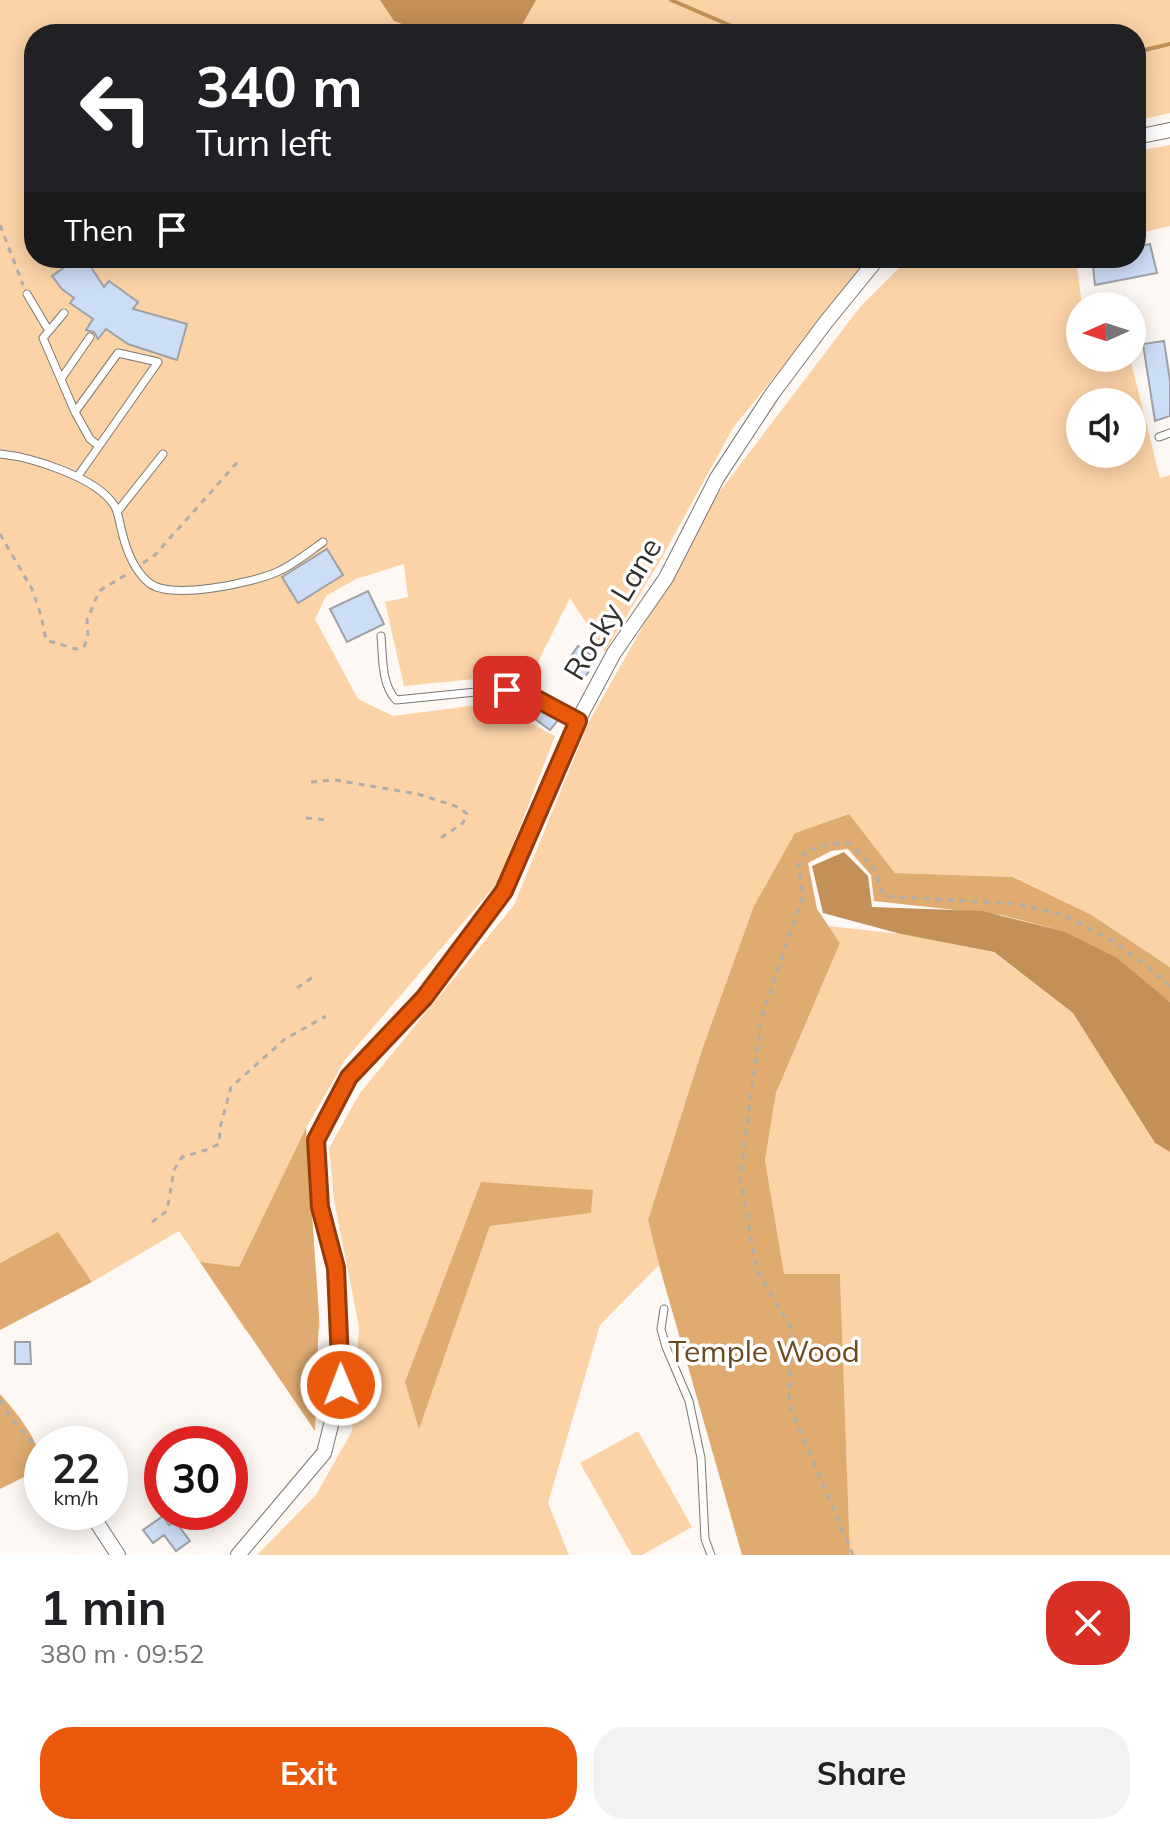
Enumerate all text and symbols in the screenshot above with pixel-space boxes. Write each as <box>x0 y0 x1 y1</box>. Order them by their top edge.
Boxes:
text: 340 m <box>196 51 363 121</box>
icon: left <box>64 56 168 160</box>
text: Turn left <box>196 120 332 165</box>
icon: arrive <box>150 208 194 252</box>
text: Then <box>64 211 134 249</box>
north arrow <box>1066 292 1146 372</box>
map controls <box>1066 292 1146 468</box>
button: sound <box>1066 388 1146 468</box>
street label: Rocky Lane <box>555 530 669 687</box>
pin <box>473 656 541 724</box>
icon: arrive <box>485 668 529 712</box>
park label: Temple Wood <box>668 1332 860 1370</box>
position arrow <box>299 1343 383 1427</box>
speed limit sign: 30 <box>144 1426 248 1530</box>
text: 22 <box>52 1443 100 1493</box>
text: km/h <box>53 1485 99 1510</box>
text: 1 min <box>40 1577 167 1637</box>
button: close <box>1046 1581 1130 1665</box>
text: 380 m · 09:52 <box>40 1637 204 1670</box>
button: Exit <box>40 1727 577 1819</box>
button: Share <box>593 1727 1130 1819</box>

